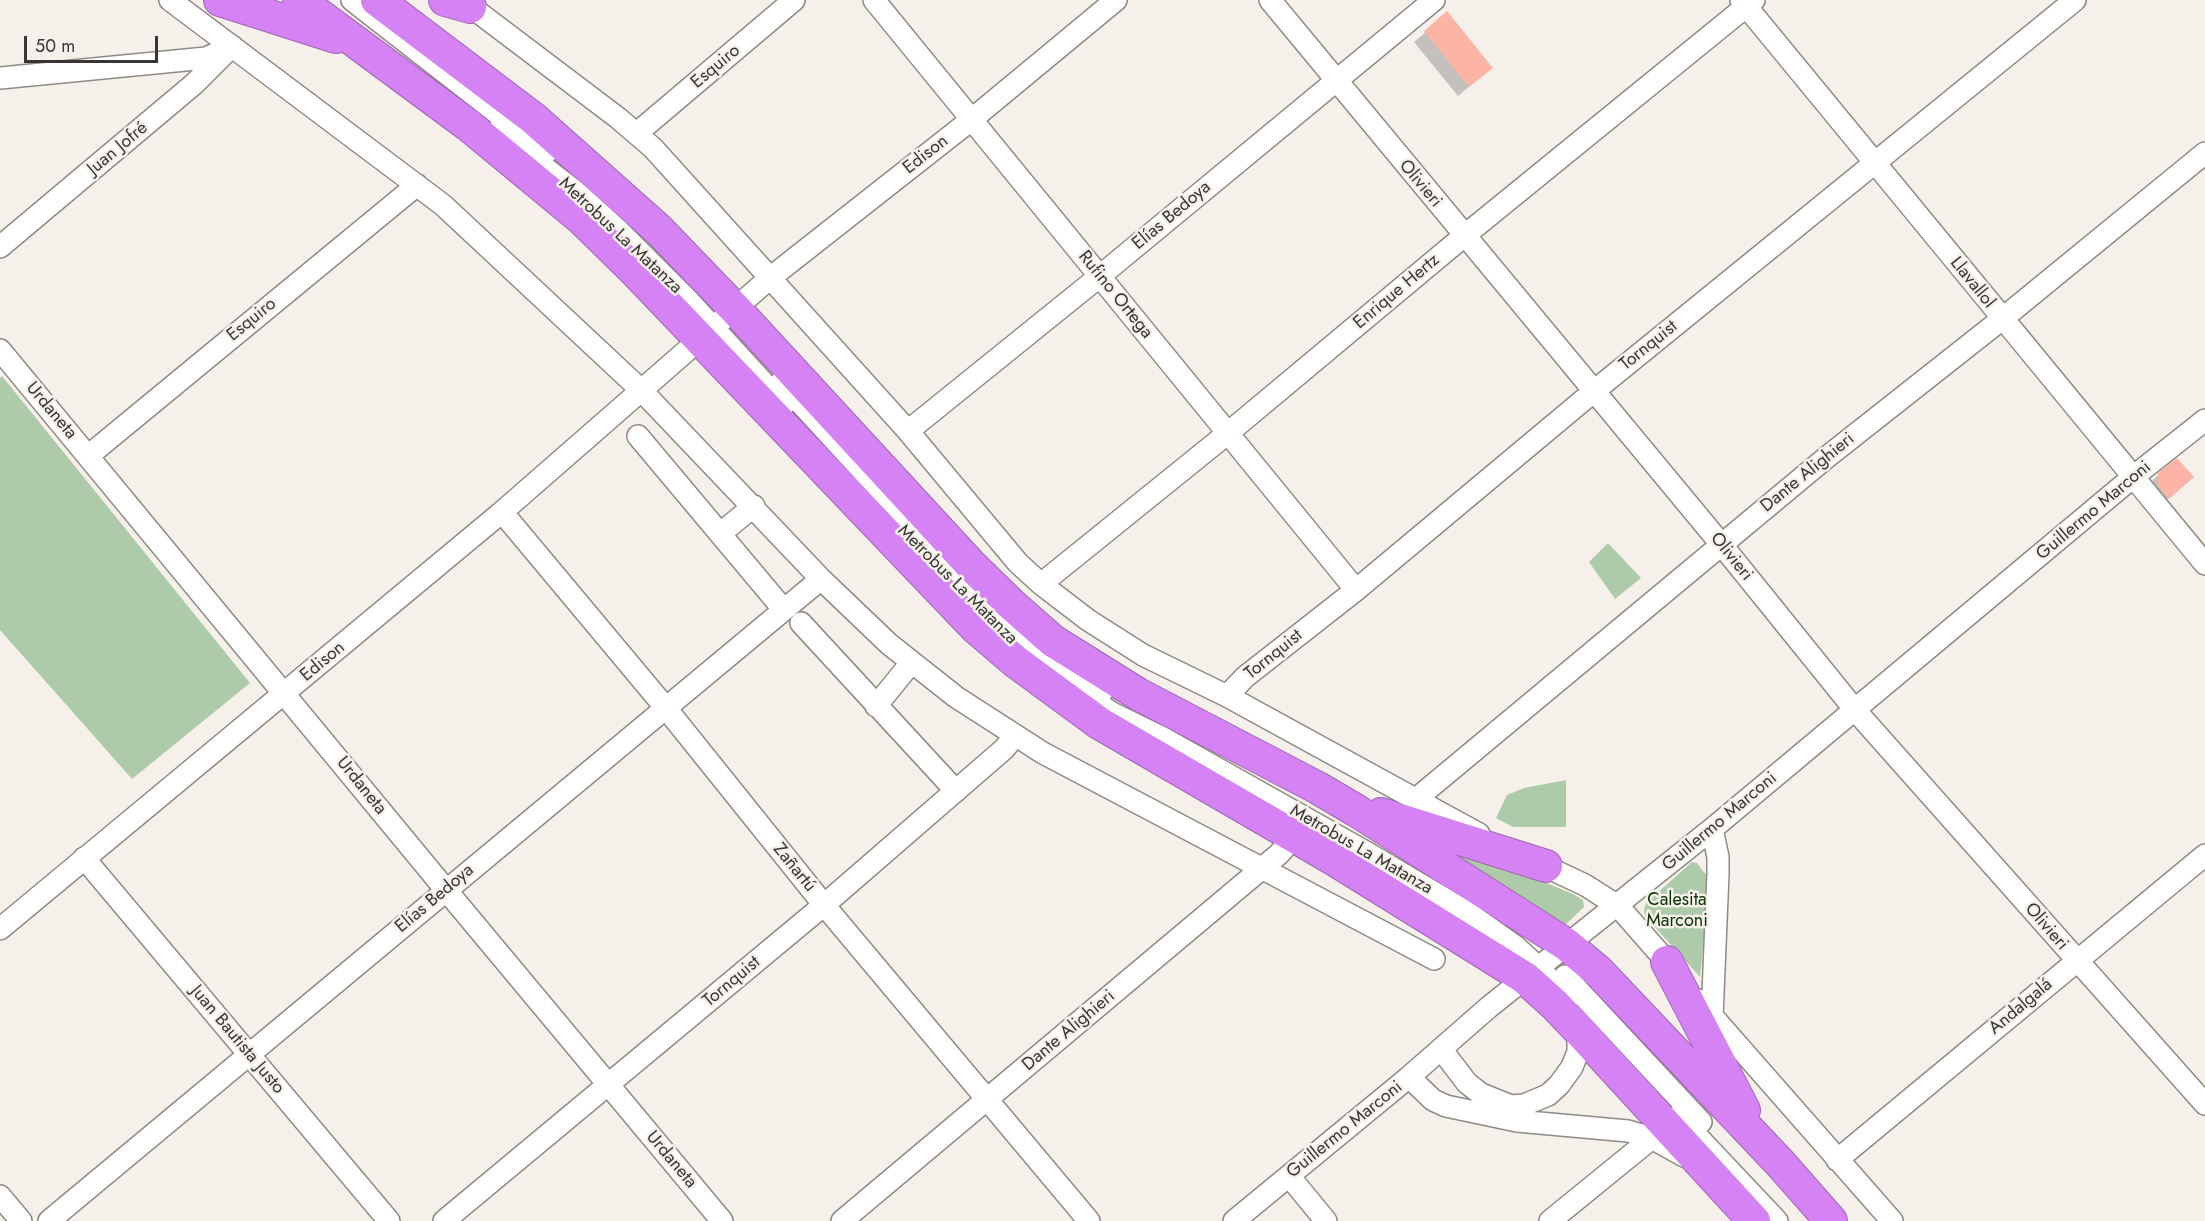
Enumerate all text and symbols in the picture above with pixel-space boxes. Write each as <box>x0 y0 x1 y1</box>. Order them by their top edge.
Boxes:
scale bar <box>27 24 160 62</box>
text: 50 m <box>35 33 75 59</box>
street label: Esquiro <box>687 40 745 94</box>
street label: Juan Jofré <box>84 118 152 180</box>
street label: Edison <box>899 131 953 179</box>
street label: Olivieri <box>1394 156 1446 212</box>
street label: Metrobus La Matanza <box>554 173 686 299</box>
street label: Elías Bedoya <box>1128 177 1216 255</box>
street label: Rufino Ortega <box>1073 247 1157 343</box>
street label: Enrique Hertz <box>1350 250 1444 334</box>
street label: Llavallol <box>1945 253 1999 313</box>
street label: Esquiro <box>223 294 281 346</box>
street label: Tornquist <box>1616 316 1682 376</box>
street label: Urdaneta <box>21 378 81 444</box>
street label: Dante Alighieri <box>1757 429 1859 517</box>
street label: Guillermo Marconi <box>2032 457 2156 565</box>
street label: Metrobus La Matanza <box>892 520 1022 650</box>
street label: Olivieri <box>1705 529 1757 585</box>
street label: Tornquist <box>1241 625 1307 685</box>
street label: Edison <box>296 637 350 687</box>
street label: Urdaneta <box>331 753 391 819</box>
street label: Guillermo Marconi <box>1658 768 1782 876</box>
street label: Metrobus La Matanza <box>1286 800 1436 900</box>
street label: Zañartú <box>768 839 820 897</box>
street label: Elías Bedoya <box>391 860 479 938</box>
park label: Calesita Marconi <box>1646 890 1708 932</box>
street label: Olivieri <box>2020 899 2072 955</box>
street label: Tornquist <box>699 952 765 1012</box>
street label: Andalgalá <box>1985 974 2057 1040</box>
street label: Juan Bautista Justo <box>185 981 289 1099</box>
street label: Dante Alighieri <box>1018 986 1120 1076</box>
street label: Guillermo Marconi <box>1283 1077 1407 1183</box>
street label: Urdaneta <box>641 1127 701 1193</box>

